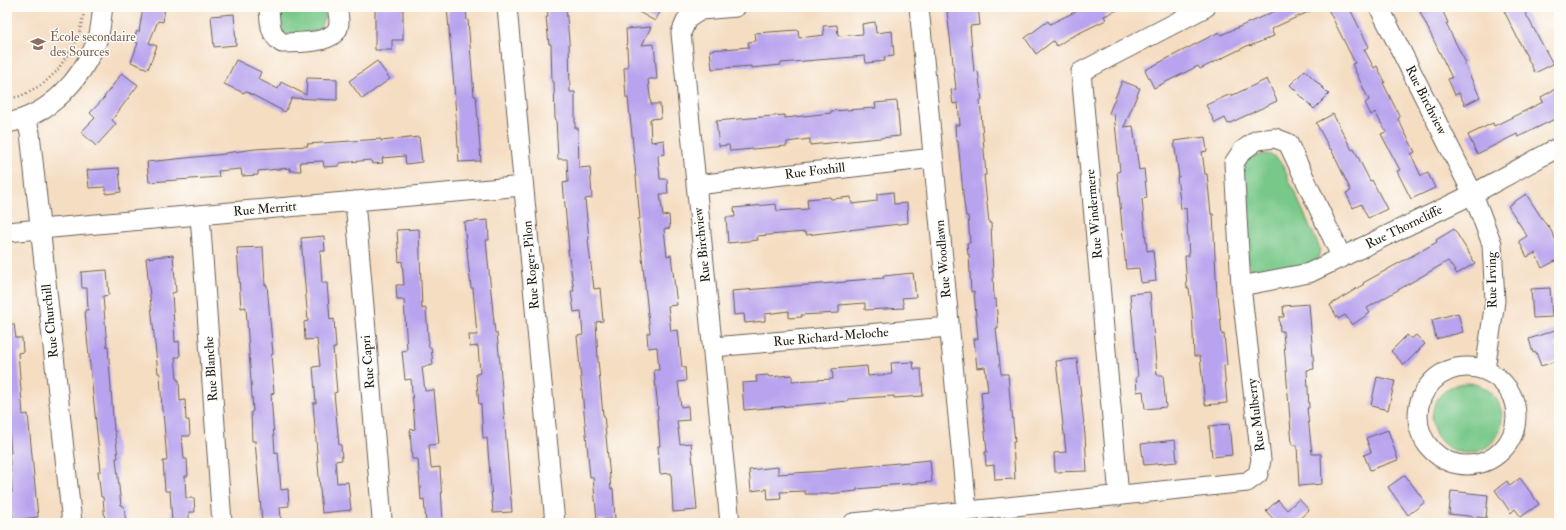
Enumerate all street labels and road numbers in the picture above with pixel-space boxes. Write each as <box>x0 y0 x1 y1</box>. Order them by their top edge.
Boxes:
street label: Rue Birchview <box>1402 63 1451 138</box>
street label: Rue Foxhill <box>784 159 847 183</box>
street label: Rue Windermere <box>1082 168 1106 259</box>
street label: Rue Merritt <box>233 198 297 220</box>
street label: Rue Thorncliffe <box>1363 201 1445 252</box>
street label: Rue Birchview <box>690 206 714 283</box>
street label: Rue Woodlawn <box>932 219 954 299</box>
street label: Rue Roger-Pilon <box>519 220 543 310</box>
street label: Rue Irving <box>1483 251 1500 308</box>
street label: Rue Churchill <box>38 283 62 359</box>
street label: Rue Richard-Meloche <box>773 324 890 350</box>
street label: Rue Capri <box>358 334 379 389</box>
street label: Rue Blanche <box>201 335 221 402</box>
street label: Rue Mulberry <box>1244 377 1269 453</box>

